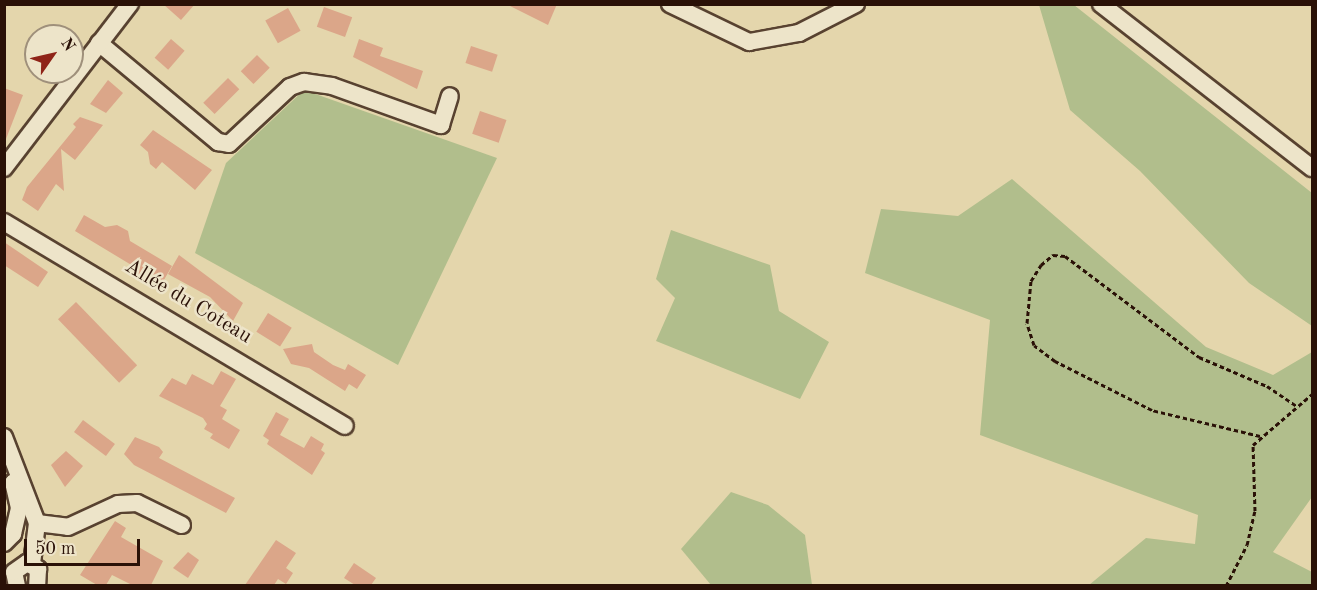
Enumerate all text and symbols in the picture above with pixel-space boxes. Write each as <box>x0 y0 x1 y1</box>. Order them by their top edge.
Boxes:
north arrow <box>24 24 84 84</box>
text: N <box>57 36 77 55</box>
street label: Allée du Coteau <box>120 254 256 350</box>
scale bar <box>27 527 142 565</box>
text: 50 m <box>35 540 75 558</box>

